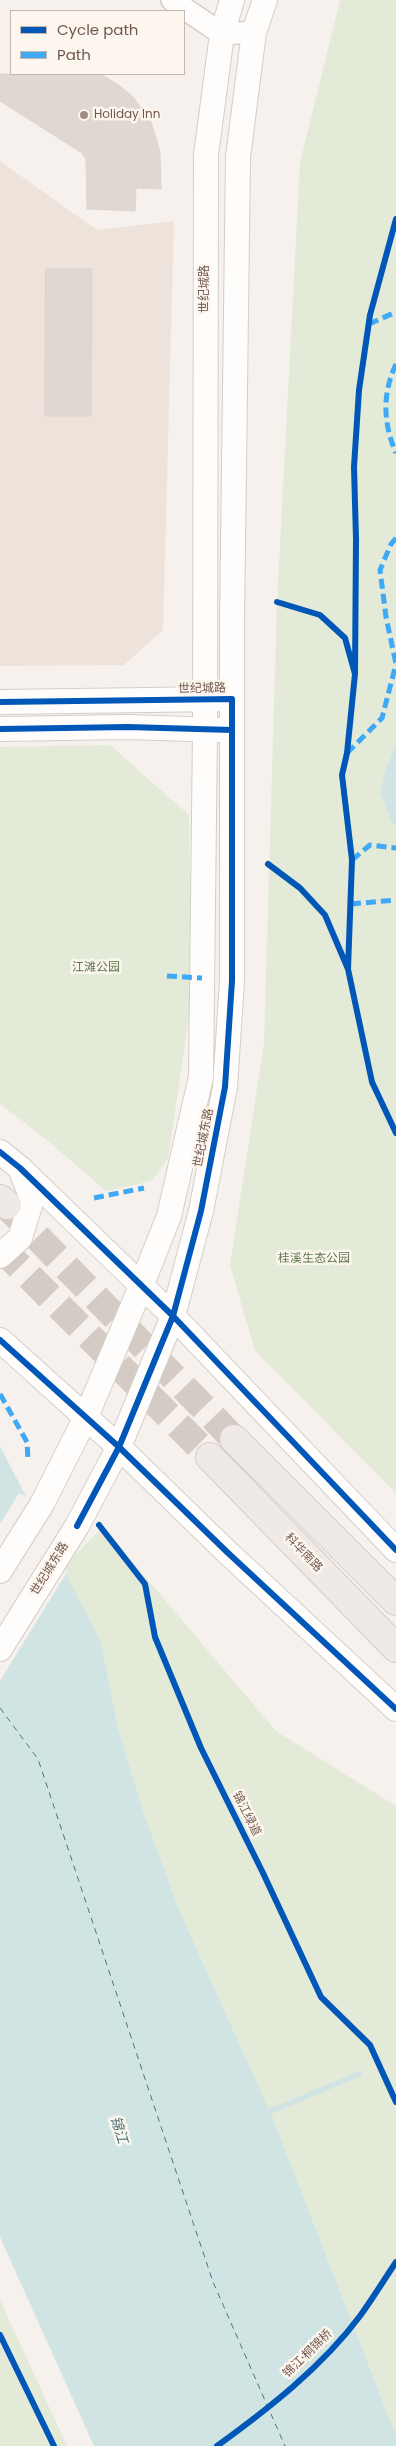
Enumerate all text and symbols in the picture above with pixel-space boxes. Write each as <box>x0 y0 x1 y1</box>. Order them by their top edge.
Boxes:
legend <box>10 10 185 75</box>
text: Cycle path <box>57 19 138 40</box>
text: Path <box>57 44 91 65</box>
place label: Holiday Inn <box>94 108 160 122</box>
marker: Holiday Inn <box>78 109 90 121</box>
street label: 世纪城路 <box>198 265 212 313</box>
street label: 世纪城路 <box>178 681 226 697</box>
park label: 江滩公园 <box>72 961 120 975</box>
street label: 世纪城东路 <box>191 1107 217 1169</box>
park label: 桂溪生态公园 <box>278 1252 350 1266</box>
street label: 科华南路 <box>281 1531 325 1575</box>
street label: 世纪城东路 <box>28 1540 72 1598</box>
street label: 锦江绿道 <box>229 1789 263 1839</box>
water label: 锦江 <box>106 2114 130 2146</box>
street label: 锦江·桐锦桥 <box>281 2327 335 2381</box>

